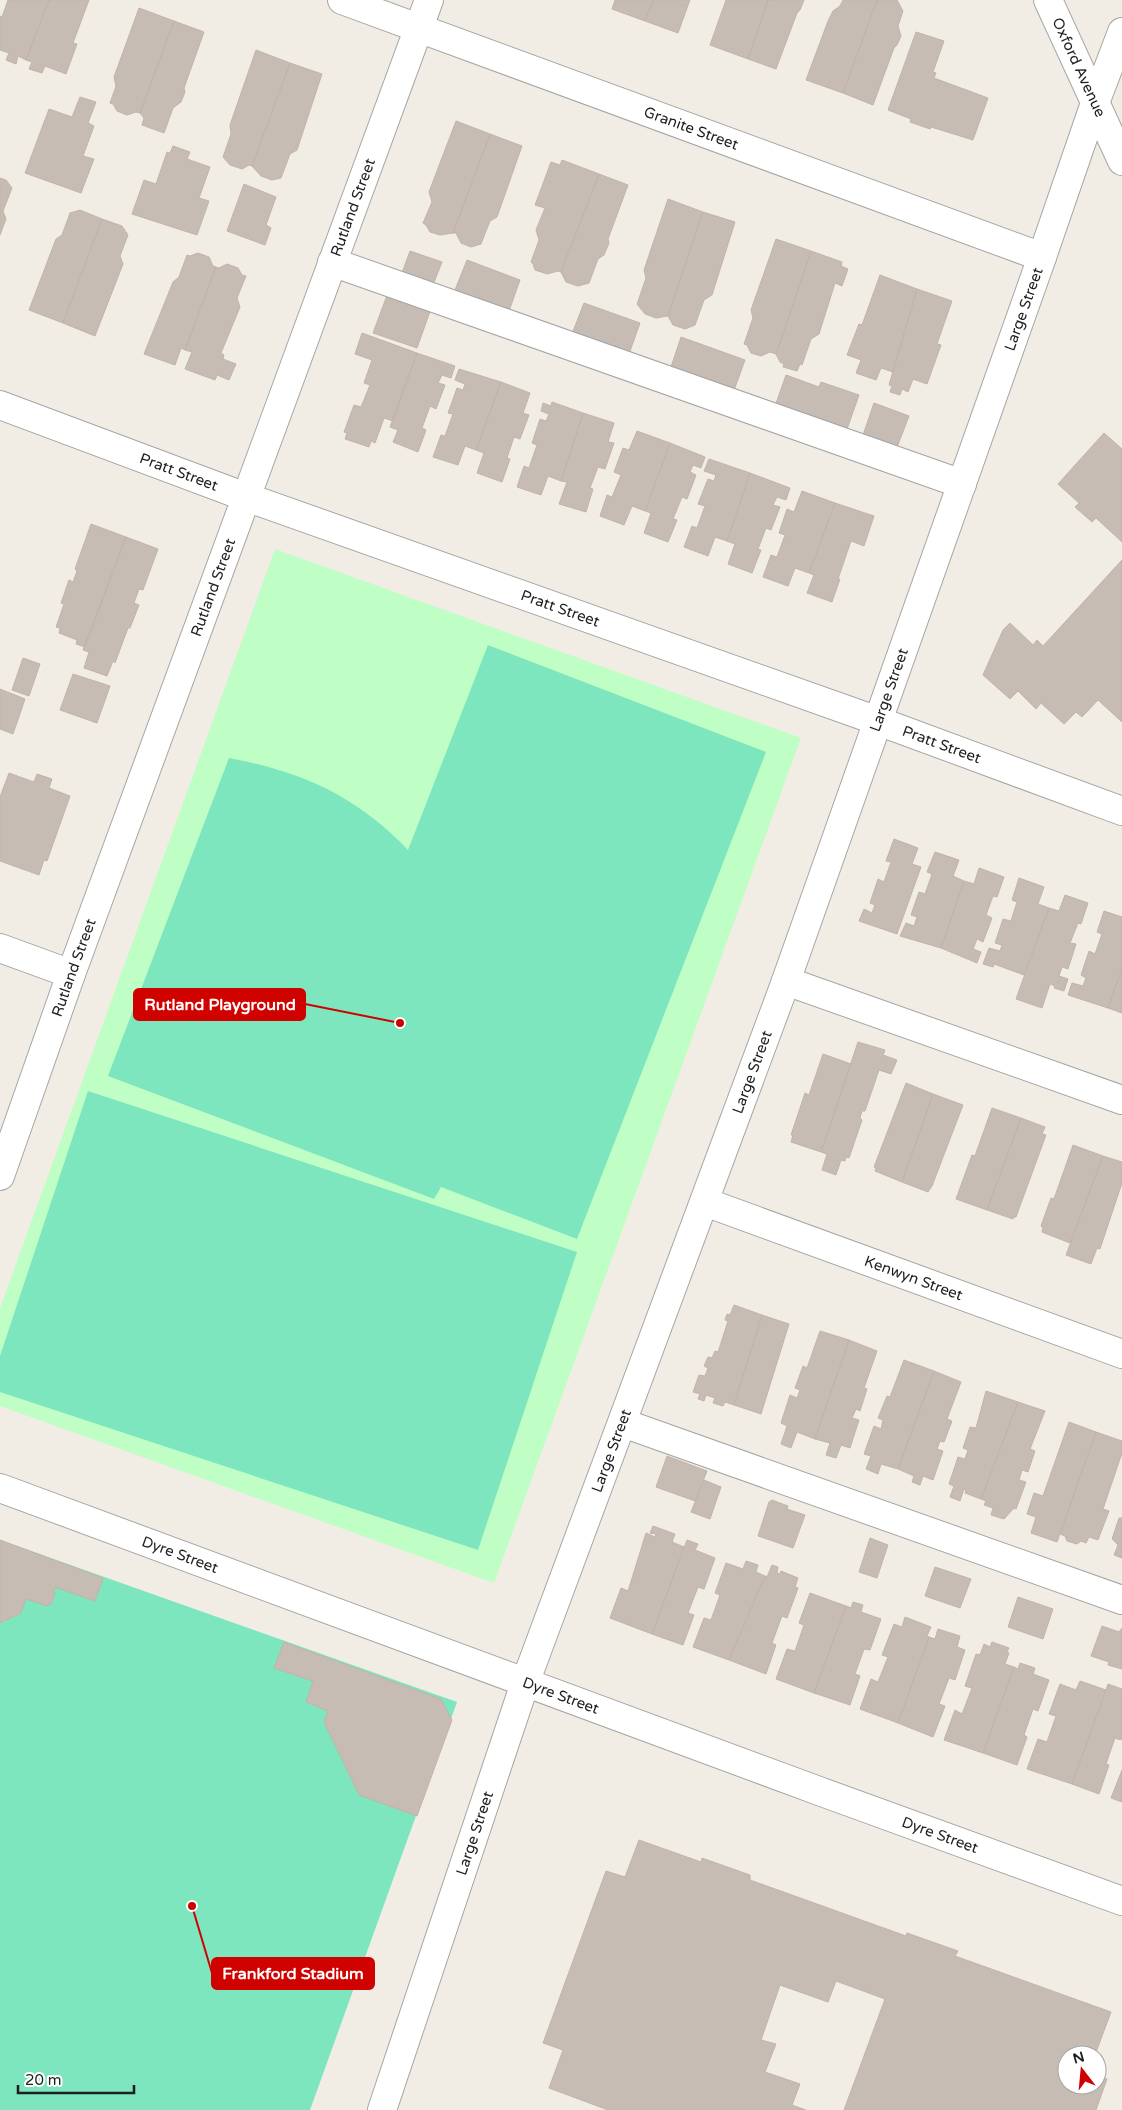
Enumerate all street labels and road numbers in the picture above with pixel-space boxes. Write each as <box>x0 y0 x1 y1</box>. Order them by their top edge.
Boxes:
street label: Oxford Avenue <box>1048 15 1110 120</box>
street label: Granite Street <box>641 103 741 154</box>
street label: Rutland Street <box>327 155 379 259</box>
street label: Large Street <box>1001 265 1047 353</box>
street label: Pratt Street <box>137 449 221 495</box>
street label: Rutland Street <box>187 536 239 639</box>
street label: Pratt Street <box>518 586 602 631</box>
street label: Large Street <box>866 645 912 734</box>
street label: Pratt Street <box>900 722 984 767</box>
street label: Rutland Street <box>48 916 100 1019</box>
street label: Large Street <box>728 1028 776 1116</box>
street label: Kenwyn Street <box>862 1252 966 1304</box>
street label: Large Street <box>588 1406 635 1495</box>
street label: Dyre Street <box>139 1532 221 1577</box>
street label: Dyre Street <box>520 1673 602 1718</box>
street label: Large Street <box>452 1789 497 1877</box>
street label: Dyre Street <box>899 1813 981 1857</box>

